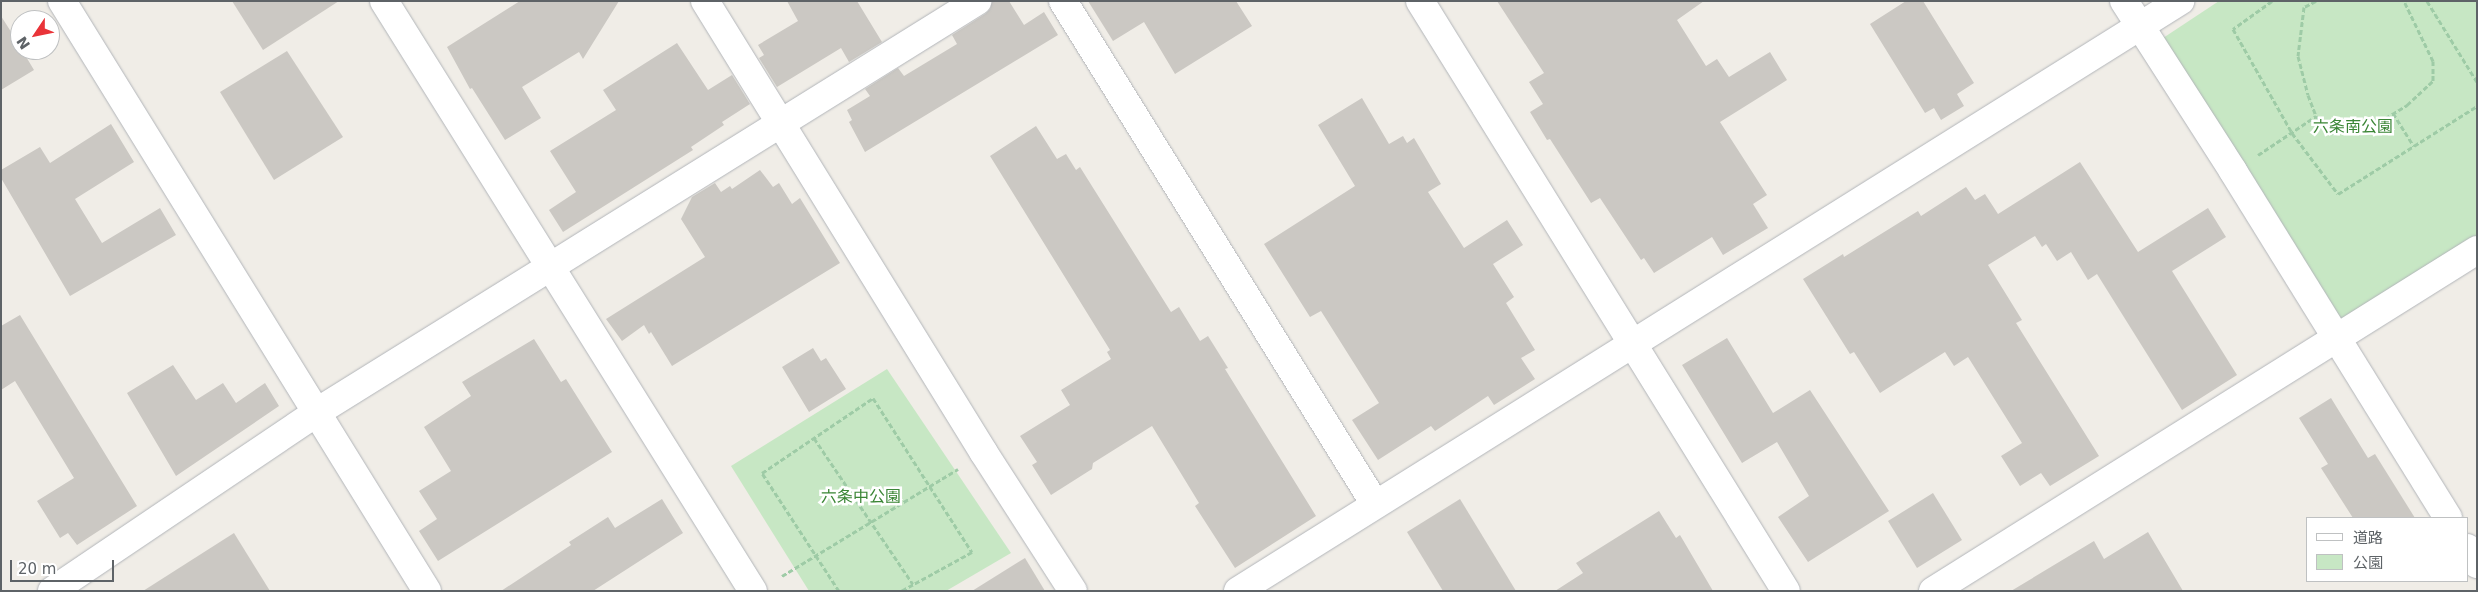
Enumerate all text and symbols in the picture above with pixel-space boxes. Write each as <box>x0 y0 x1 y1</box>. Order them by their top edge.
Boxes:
north arrow <box>10 10 60 60</box>
text: N <box>13 33 33 52</box>
park label: 六条南公園 <box>2313 117 2393 137</box>
park label: 六条中公園 <box>821 487 901 507</box>
legend <box>2306 517 2468 582</box>
text: 道路 <box>2353 529 2383 547</box>
scale bar <box>12 550 116 582</box>
text: 公園 <box>2353 554 2383 572</box>
text: 20 m <box>18 560 56 578</box>

